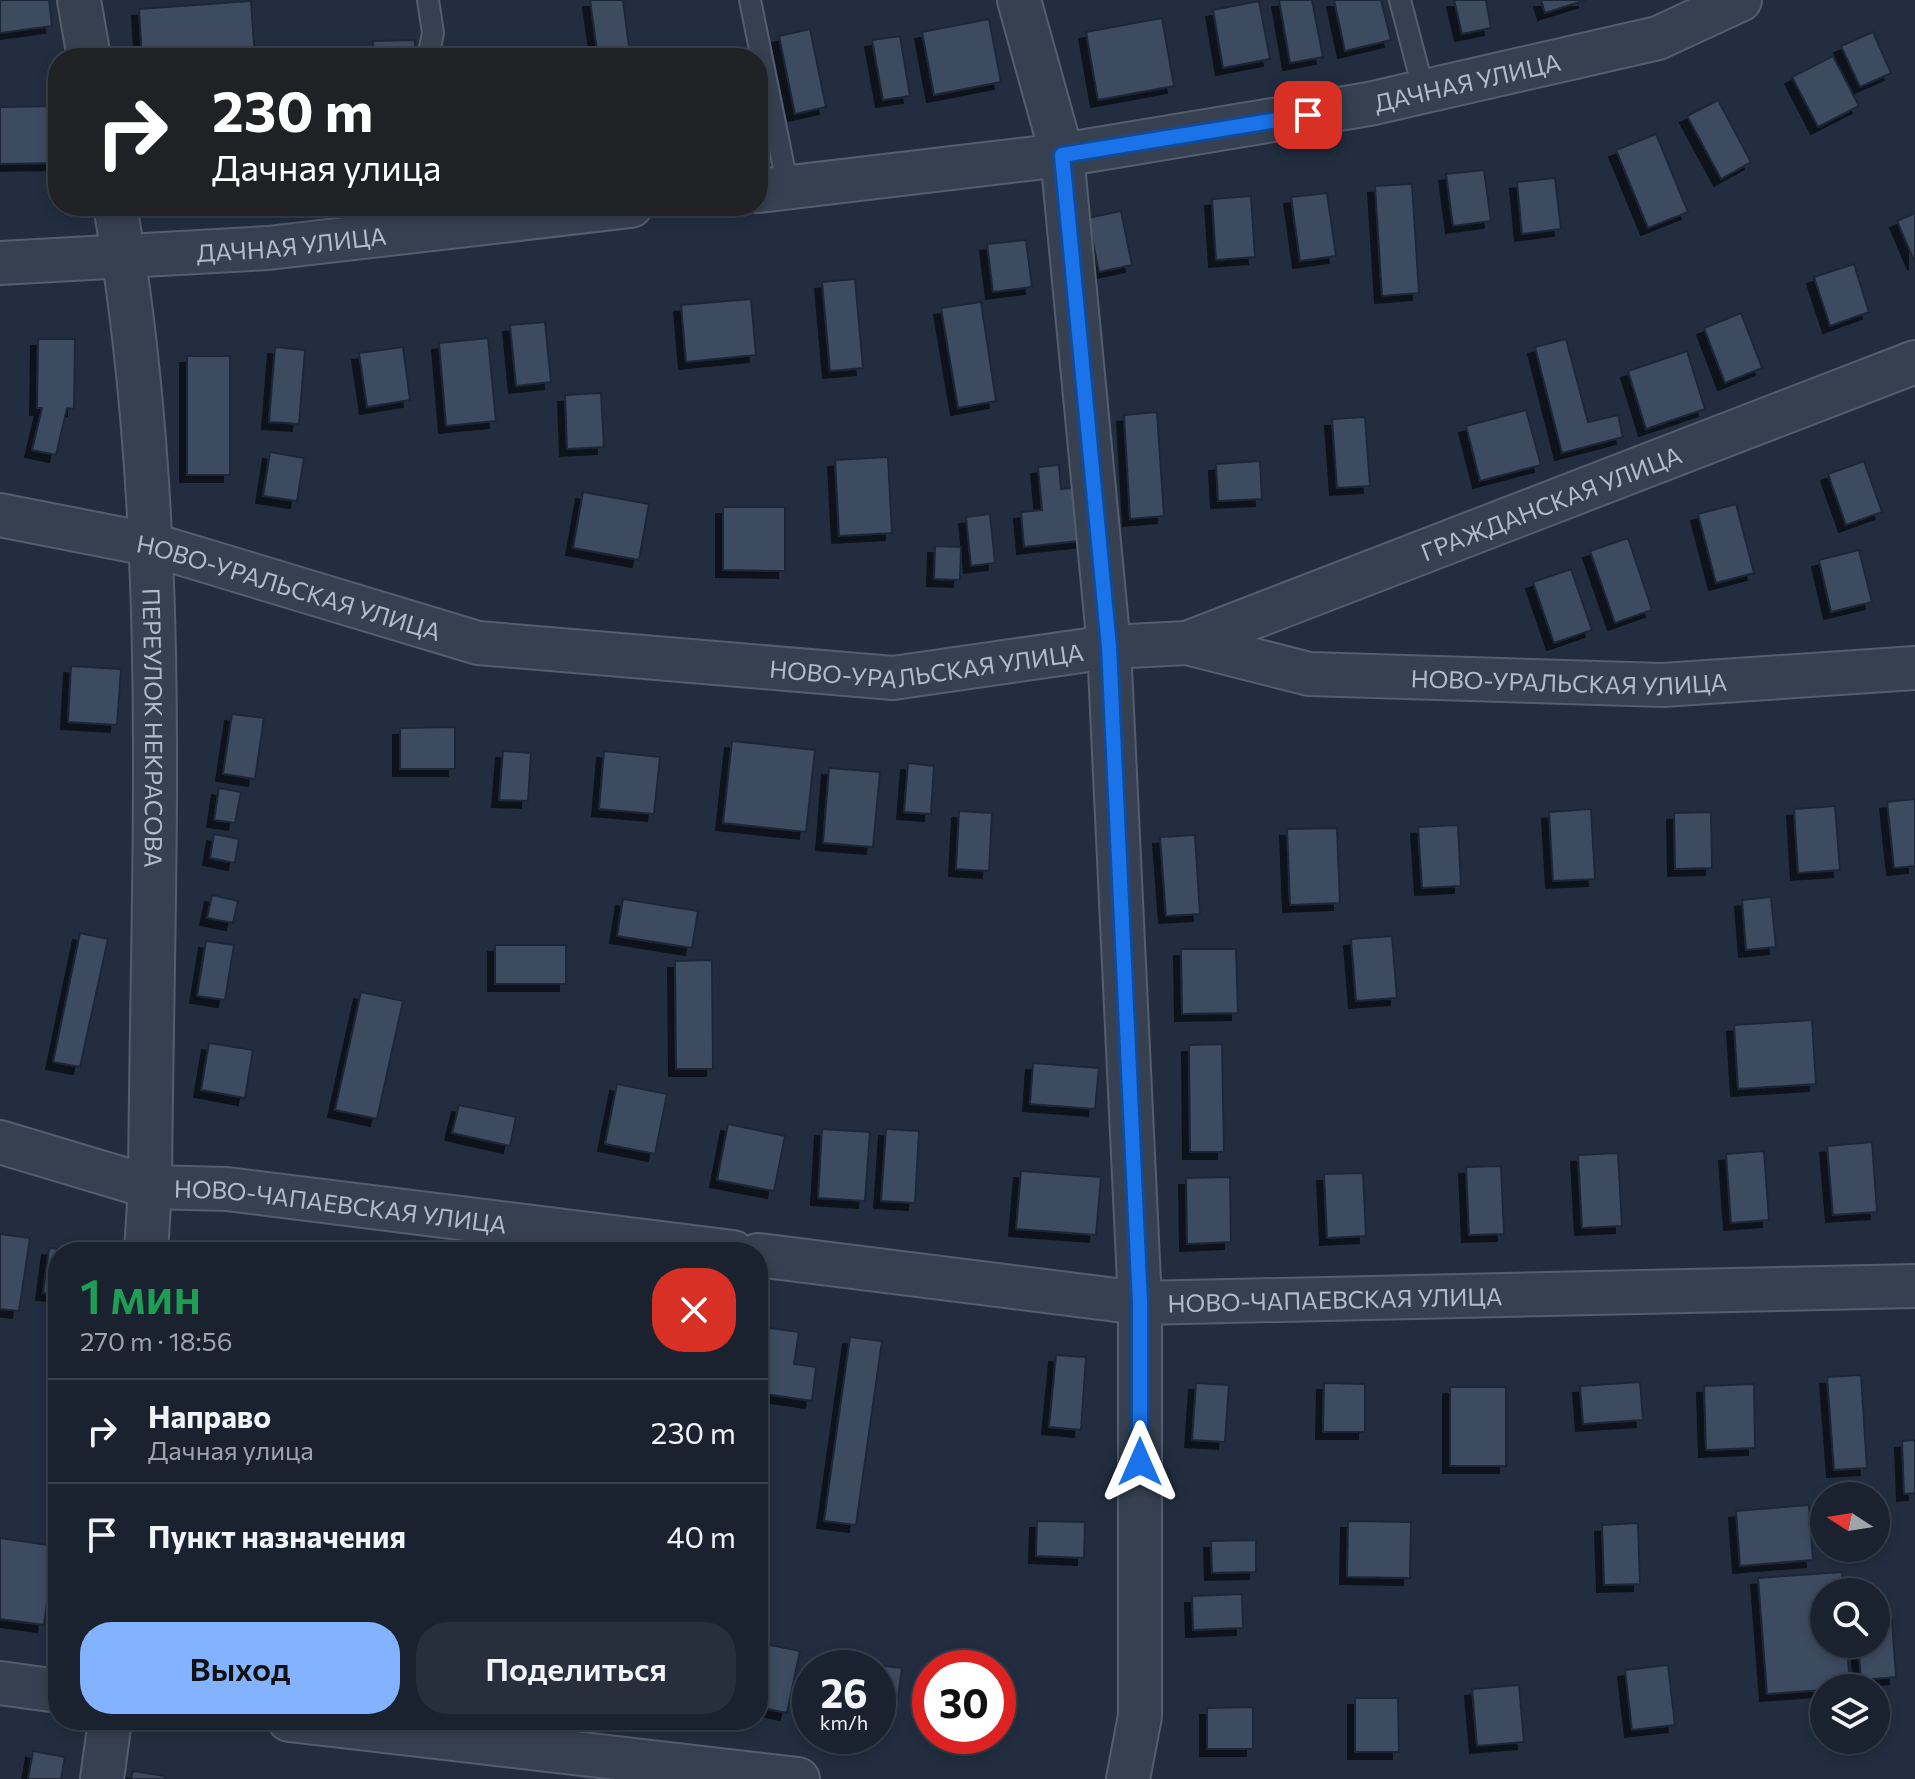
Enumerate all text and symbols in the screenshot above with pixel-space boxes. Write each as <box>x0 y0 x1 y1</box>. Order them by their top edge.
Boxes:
street label: ДАЧНАЯ УЛИЦА <box>1371 46 1563 117</box>
text: 230 m <box>212 75 373 144</box>
icon: right <box>80 80 184 184</box>
pin <box>1274 81 1342 149</box>
icon: arrive <box>1286 93 1330 137</box>
text: Дачная улица <box>212 144 441 188</box>
street label: ДАЧНАЯ УЛИЦА <box>196 220 388 266</box>
street label: ГРАЖДАНСКАЯ УЛИЦА <box>1416 439 1685 566</box>
street label: НОВО-УРАЛЬСКАЯ УЛИЦА <box>134 528 445 646</box>
street label: ПЕРЕУЛОК НЕКРАСОВА <box>138 587 170 868</box>
street label: НОВО-УРАЛЬСКАЯ УЛИЦА <box>768 636 1085 693</box>
street label: НОВО-УРАЛЬСКАЯ УЛИЦА <box>1410 663 1728 700</box>
street label: НОВО-ЧАПАЕВСКАЯ УЛИЦА <box>174 1173 508 1238</box>
text: 1 мин <box>80 1265 201 1324</box>
button: close <box>652 1268 736 1352</box>
street label: НОВО-ЧАПАЕВСКАЯ УЛИЦА <box>1167 1281 1503 1317</box>
text: 270 m · 18:56 <box>80 1325 232 1356</box>
text: Направо <box>148 1397 271 1434</box>
icon: right <box>80 1409 124 1453</box>
text: 230 m <box>651 1413 736 1450</box>
position arrow <box>1098 1420 1182 1504</box>
text: Дачная улица <box>148 1434 314 1465</box>
north arrow <box>1810 1482 1890 1562</box>
map controls <box>1810 1482 1890 1754</box>
icon: arrive <box>80 1513 124 1557</box>
text: Пункт назначения <box>148 1517 406 1554</box>
text: 40 m <box>667 1517 736 1554</box>
button: search <box>1810 1578 1890 1658</box>
button: Выход <box>80 1622 400 1714</box>
button: Поделиться <box>416 1622 736 1714</box>
speed limit sign: 30 <box>912 1650 1016 1754</box>
text: 26 <box>820 1667 868 1716</box>
button: layers <box>1810 1674 1890 1754</box>
text: km/h <box>820 1710 868 1734</box>

